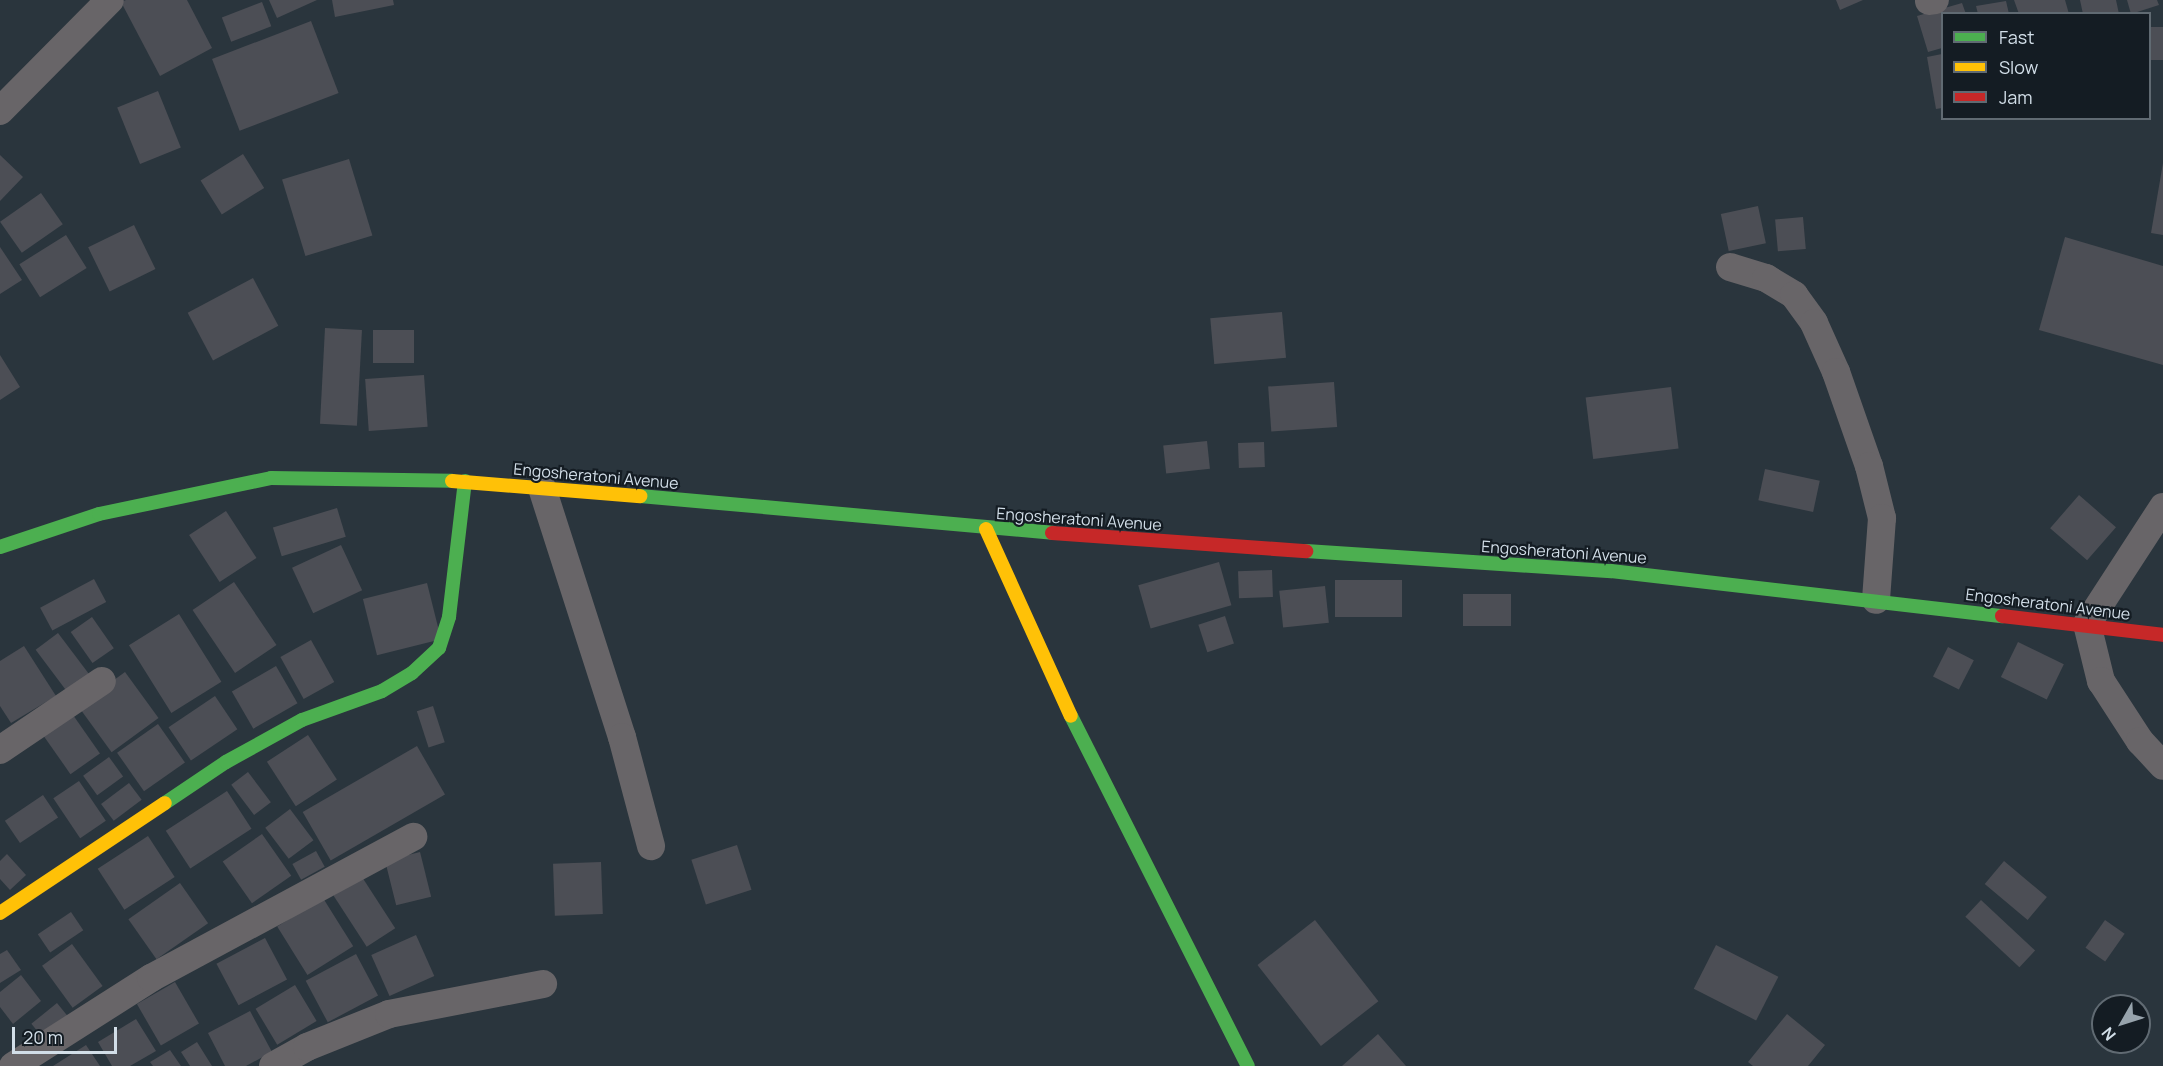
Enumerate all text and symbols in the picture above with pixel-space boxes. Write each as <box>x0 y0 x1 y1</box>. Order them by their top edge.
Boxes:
legend <box>1941 12 2151 120</box>
text: Fast <box>1999 25 2034 49</box>
text: Slow <box>1999 55 2038 79</box>
text: Jam <box>1999 85 2033 109</box>
street label: Engosheratoni Avenue <box>513 459 679 493</box>
street label: Engosheratoni Avenue <box>996 504 1162 534</box>
street label: Engosheratoni Avenue <box>1481 537 1647 567</box>
street label: Engosheratoni Avenue <box>1965 584 2131 624</box>
north arrow <box>2091 994 2151 1054</box>
scale bar <box>15 1015 120 1053</box>
text: N <box>2096 1023 2121 1045</box>
text: 20 m <box>23 1025 63 1049</box>

